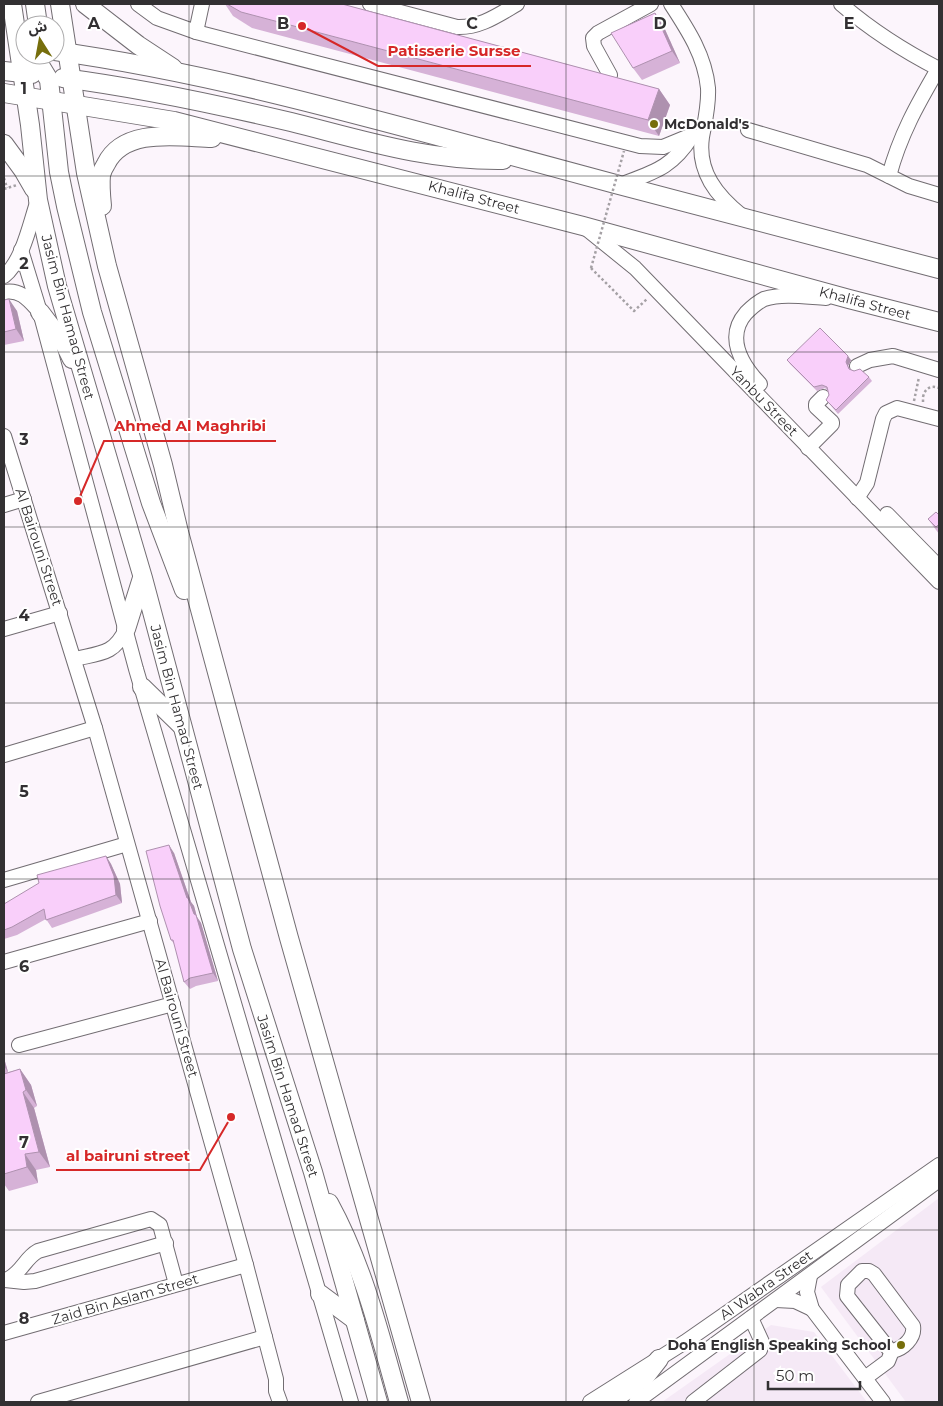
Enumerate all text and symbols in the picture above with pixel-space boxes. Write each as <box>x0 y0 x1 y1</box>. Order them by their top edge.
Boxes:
text: A <box>87 14 101 33</box>
text: B <box>277 14 289 33</box>
text: C <box>466 14 478 33</box>
text: D <box>653 14 667 33</box>
text: E <box>844 14 854 33</box>
north arrow <box>15 15 65 65</box>
text: ش <box>26 17 49 38</box>
callout: Patisserie Sursse <box>378 36 531 66</box>
text: Patisserie Sursse <box>388 41 520 60</box>
text: 1 <box>21 79 27 98</box>
place label: McDonald's <box>664 115 750 133</box>
marker: McDonald's <box>648 118 660 130</box>
street label: Khalifa Street <box>426 176 522 218</box>
street label: Jasim Bin Hamad Street <box>37 232 99 402</box>
text: 2 <box>19 254 29 273</box>
street label: Khalifa Street <box>817 282 913 324</box>
street label: Yanbu Street <box>726 362 802 440</box>
callout: Ahmed Al Maghribi <box>104 411 276 441</box>
text: Ahmed Al Maghribi <box>113 416 266 435</box>
text: 3 <box>18 430 29 449</box>
street label: Al Bairouni Street <box>11 486 67 609</box>
text: 4 <box>18 606 30 625</box>
street label: Jasim Bin Hamad Street <box>146 622 208 792</box>
text: 5 <box>19 782 29 801</box>
street label: Al Bairouni Street <box>151 956 203 1080</box>
text: 6 <box>19 957 29 976</box>
street label: Jasim Bin Hamad Street <box>253 1011 323 1180</box>
text: 7 <box>19 1133 29 1152</box>
callout: al bairuni street <box>56 1140 200 1170</box>
text: al bairuni street <box>66 1146 191 1165</box>
street label: Al Wabra Street <box>716 1246 816 1324</box>
street label: Zaid Bin Aslam Street <box>50 1269 201 1329</box>
text: 8 <box>19 1309 29 1328</box>
place label: Doha English Speaking School <box>667 1336 891 1354</box>
marker: Doha English Speaking School <box>895 1339 907 1351</box>
scale bar <box>768 1358 860 1390</box>
text: 50 m <box>776 1366 814 1385</box>

